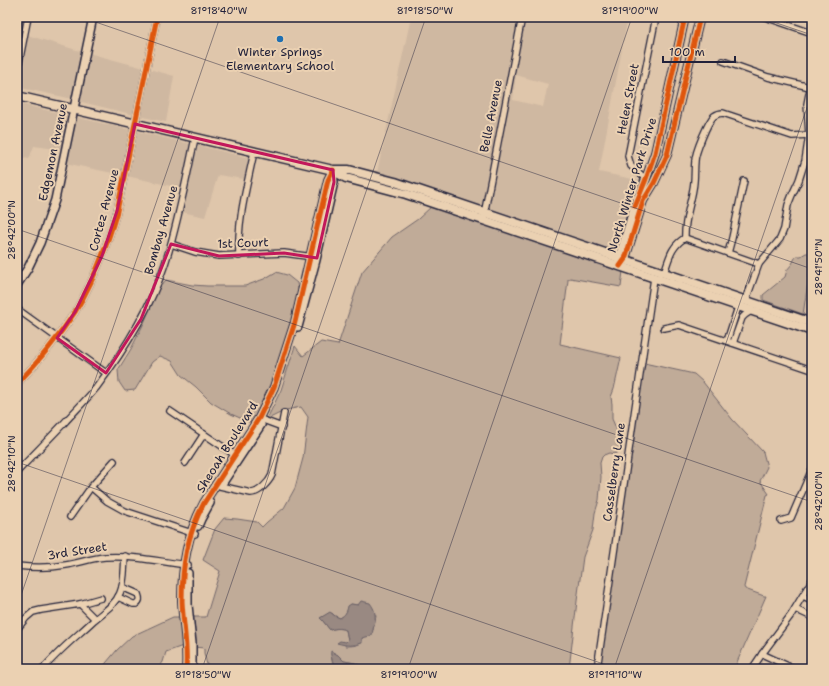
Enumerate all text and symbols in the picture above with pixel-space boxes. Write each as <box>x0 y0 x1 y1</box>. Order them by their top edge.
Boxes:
text: 81°18'40"W <box>191 4 248 17</box>
text: 81°18'50"W <box>397 4 454 17</box>
text: 81°19'00"W <box>602 4 659 17</box>
marker: Winter Springs Elementary School <box>275 34 285 44</box>
scale bar <box>663 38 735 64</box>
place label: Winter Springs Elementary School <box>226 44 334 74</box>
text: 100 m <box>669 44 705 60</box>
street label: Helen Street <box>613 62 643 136</box>
street label: Belle Avenue <box>476 78 506 154</box>
street label: Edgemon Avenue <box>35 101 71 202</box>
street label: North Winter Park Drive <box>604 115 660 255</box>
street label: Cortez Avenue <box>85 167 123 253</box>
street label: Bombay Avenue <box>141 183 181 277</box>
text: 28°42'00"N <box>5 200 18 260</box>
street label: 1st Court <box>217 234 269 252</box>
text: 28°41'50"N <box>812 239 825 295</box>
street label: Sheoah Boulevard <box>193 398 262 496</box>
street label: Casselberry Lane <box>599 421 629 522</box>
text: 28°42'10"N <box>5 435 18 493</box>
text: 28°42'00"N <box>812 471 825 531</box>
street label: 3rd Street <box>46 538 108 564</box>
text: 81°18'50"W <box>175 668 232 681</box>
text: 81°19'00"W <box>381 668 438 681</box>
text: 81°19'10"W <box>588 668 642 681</box>

